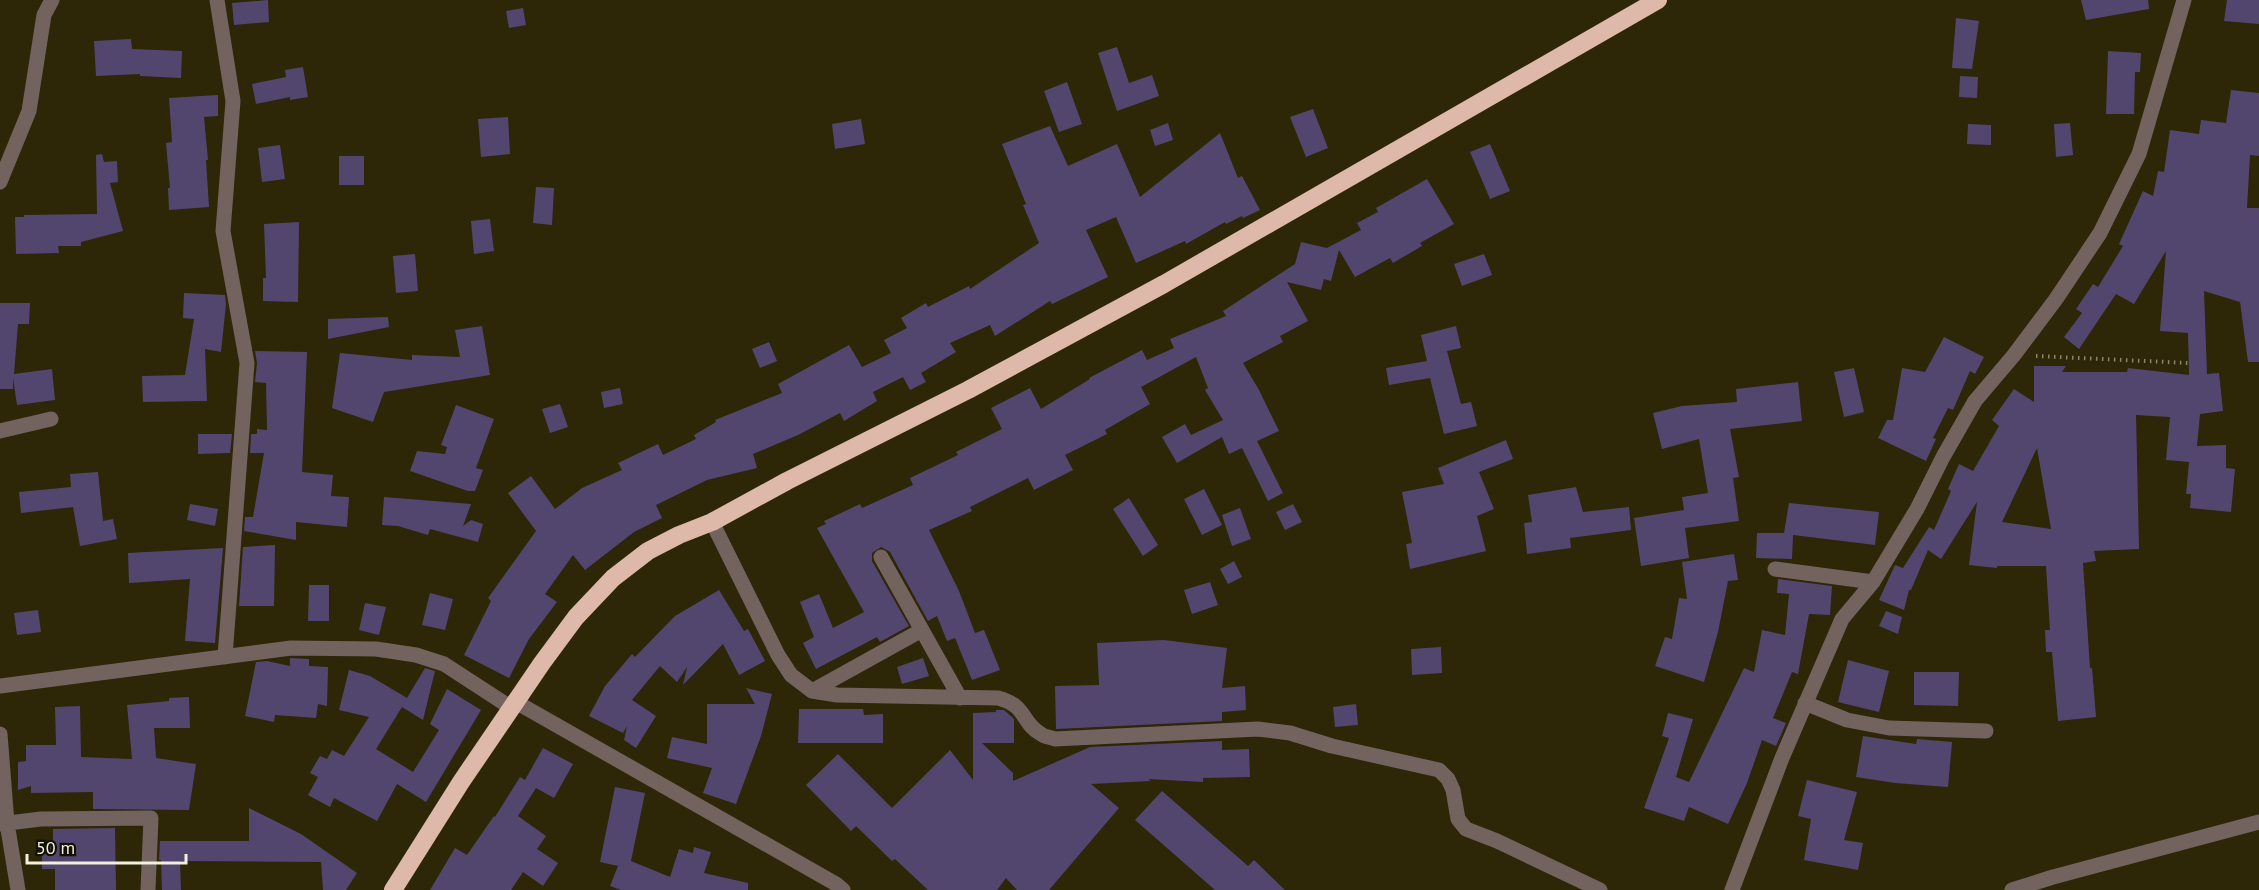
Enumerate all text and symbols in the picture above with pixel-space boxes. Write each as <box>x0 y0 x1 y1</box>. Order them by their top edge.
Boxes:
scale bar <box>27 827 186 865</box>
text: 50 m <box>36 836 75 859</box>

